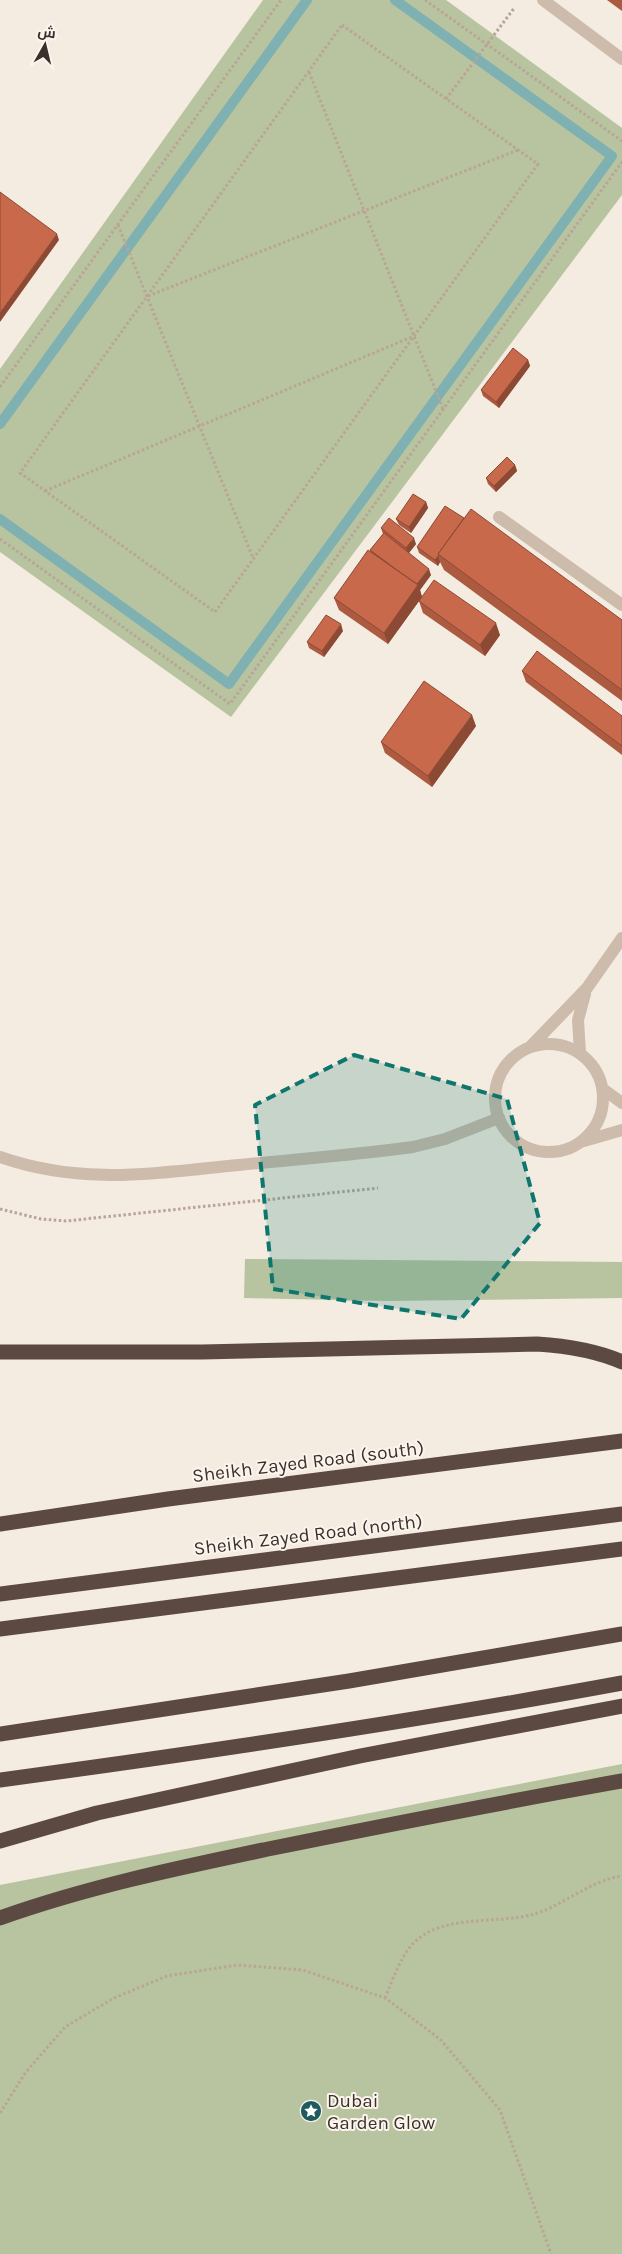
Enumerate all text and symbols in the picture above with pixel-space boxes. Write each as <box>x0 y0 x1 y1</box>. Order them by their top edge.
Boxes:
north arrow <box>20 20 70 70</box>
text: ش <box>37 23 57 42</box>
street label: Sheikh Zayed Road (south) <box>191 1437 425 1487</box>
street label: Sheikh Zayed Road (north) <box>193 1510 424 1560</box>
place label: Dubai Garden Glow <box>327 2090 435 2134</box>
place icon: Dubai Garden Glow <box>299 2099 323 2123</box>

